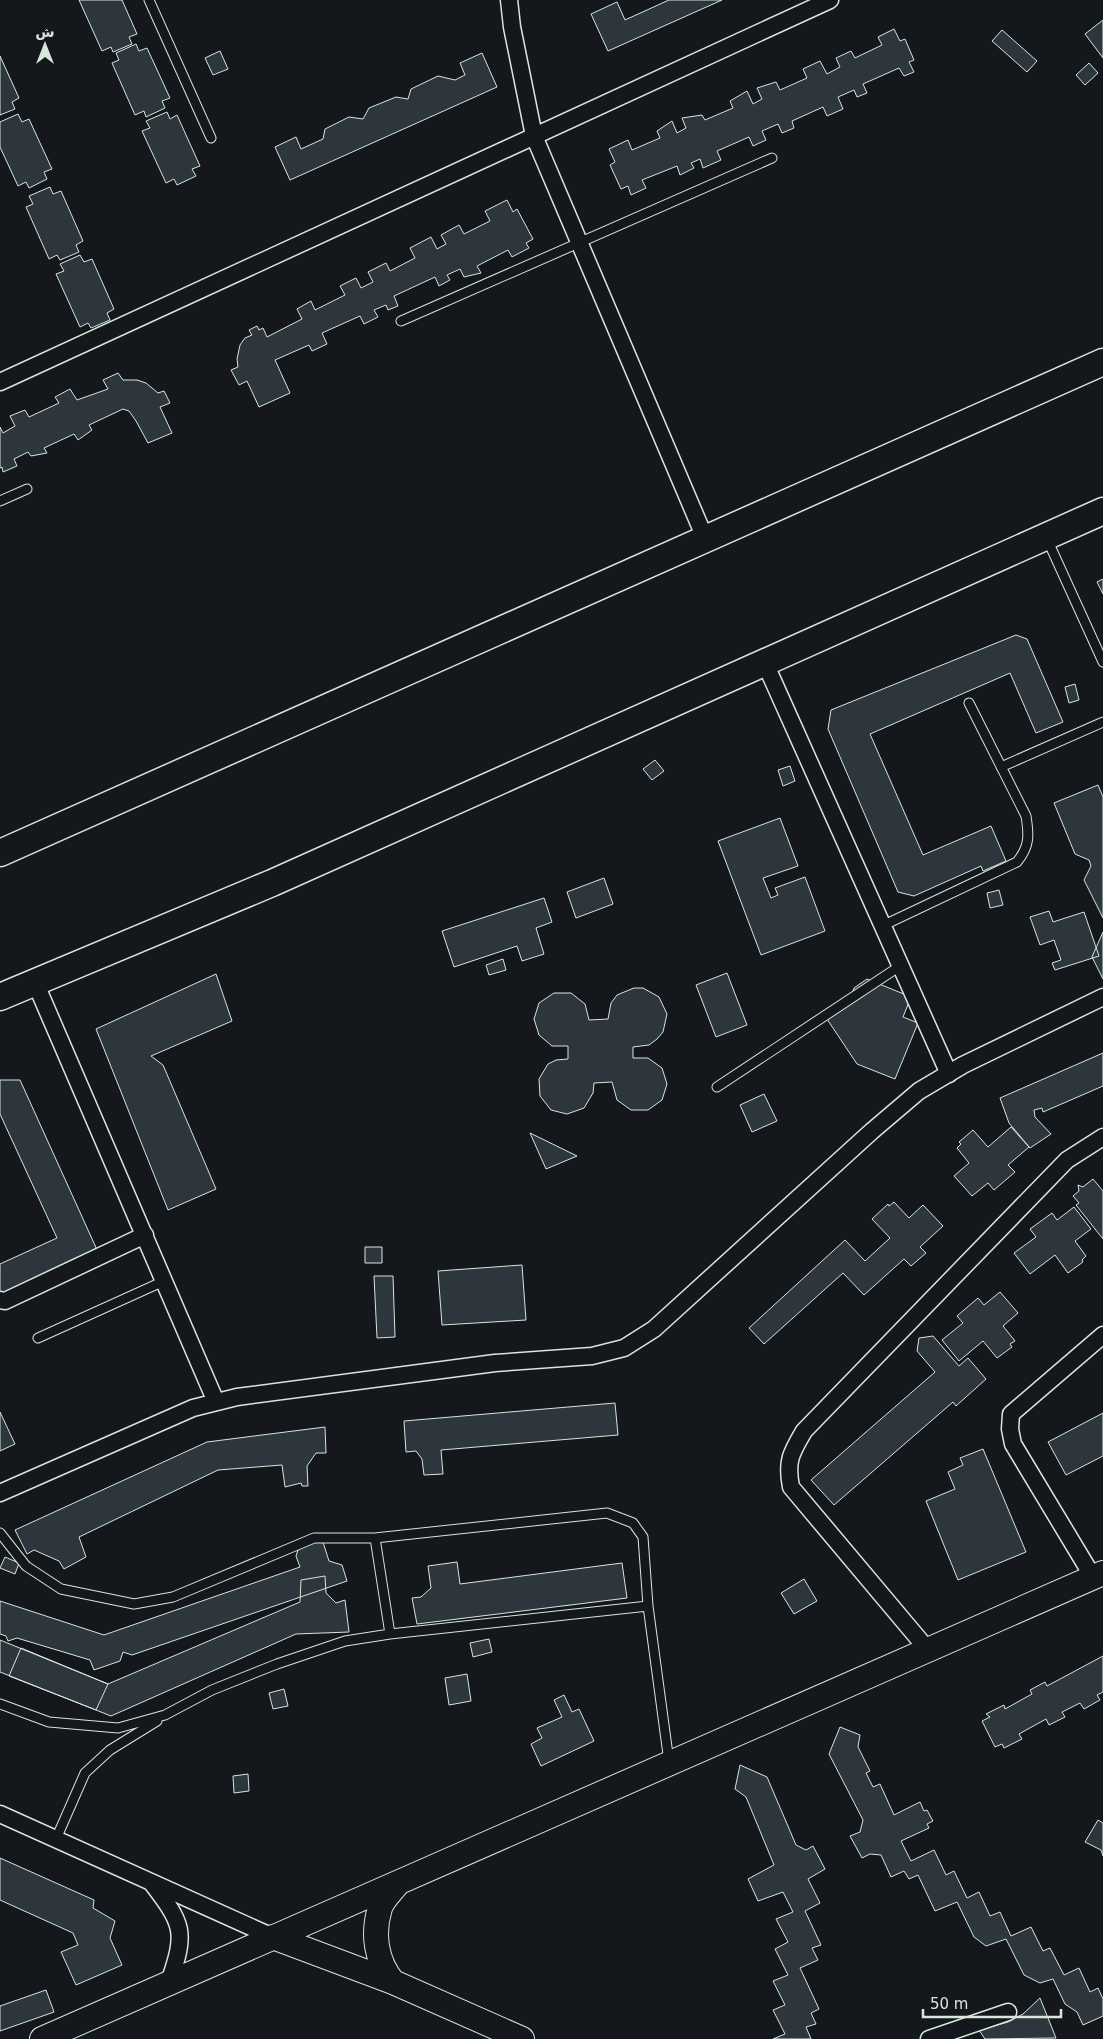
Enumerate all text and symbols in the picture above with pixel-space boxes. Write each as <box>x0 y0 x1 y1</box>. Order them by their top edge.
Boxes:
north arrow <box>20 20 70 70</box>
text: ش <box>35 24 55 40</box>
scale bar <box>923 1986 1060 2018</box>
text: 50 m <box>930 1995 968 2013</box>

